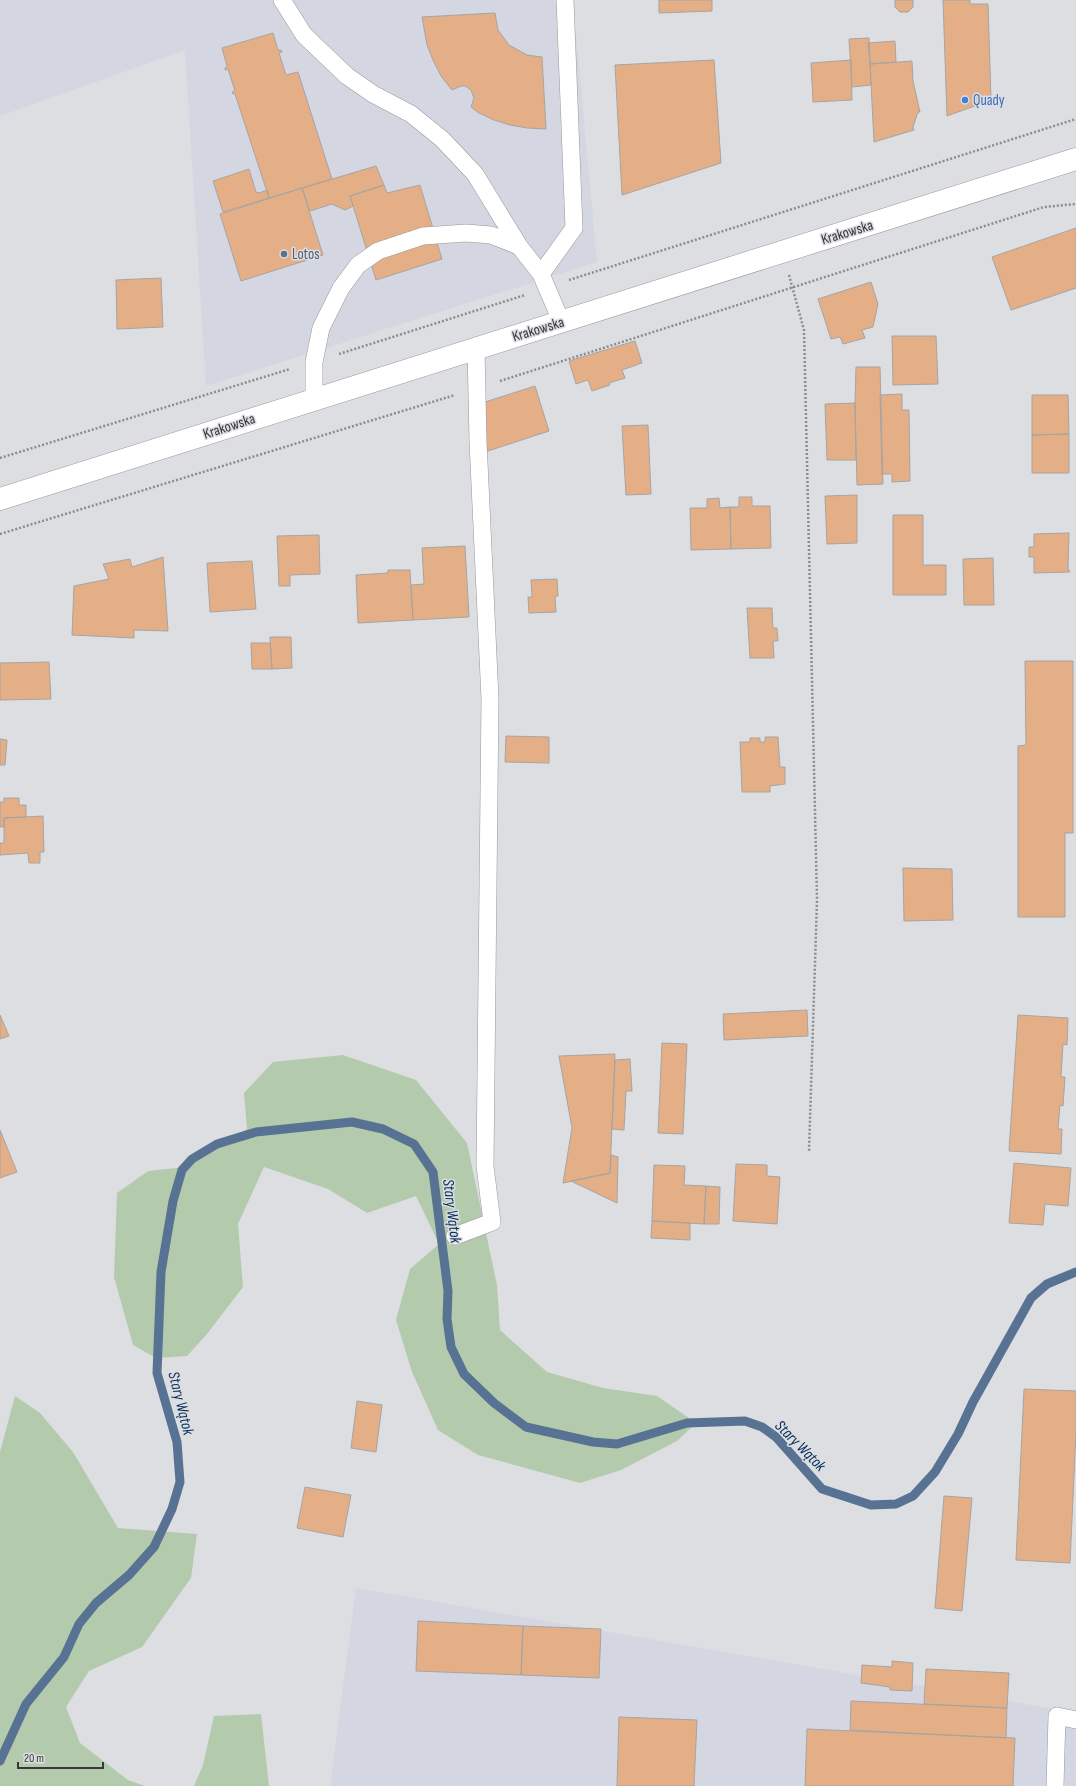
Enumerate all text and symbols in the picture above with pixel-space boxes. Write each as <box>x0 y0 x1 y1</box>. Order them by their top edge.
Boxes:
place label: Quady <box>973 91 1005 110</box>
marker: Quady <box>960 95 970 105</box>
street label: Krakowska <box>819 216 876 249</box>
place label: Lotos <box>292 245 320 264</box>
marker: Lotos <box>279 249 289 259</box>
street label: Krakowska <box>510 313 567 346</box>
street label: Krakowska <box>201 409 258 444</box>
water label: Stary Wątok <box>438 1178 465 1245</box>
water label: Stary Wątok <box>164 1370 198 1438</box>
water label: Stary Wątok <box>770 1417 830 1476</box>
scale bar <box>18 1744 103 1770</box>
text: 20 m <box>24 1751 44 1766</box>

